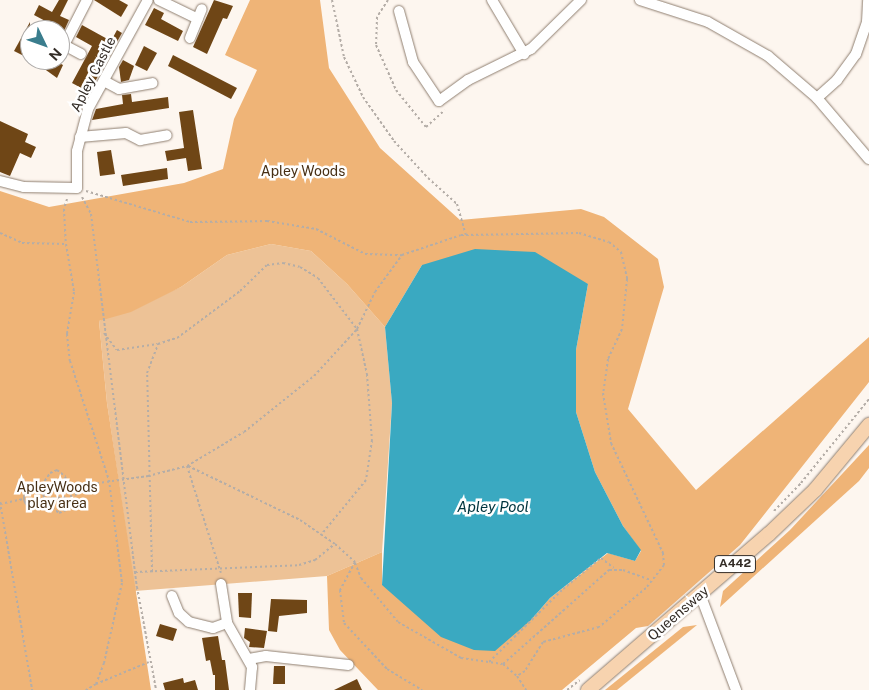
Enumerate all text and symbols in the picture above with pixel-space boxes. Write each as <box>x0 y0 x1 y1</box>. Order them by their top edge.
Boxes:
north arrow <box>20 20 70 70</box>
street label: Apley Castle <box>67 34 119 114</box>
text: N <box>46 45 65 64</box>
park label: Apley Woods <box>261 163 345 179</box>
park label: ApleyWoods play area <box>16 479 98 512</box>
water label: Apley Pool <box>457 498 529 516</box>
road number: A442 <box>714 554 756 574</box>
street label: Queensway <box>644 582 712 644</box>

